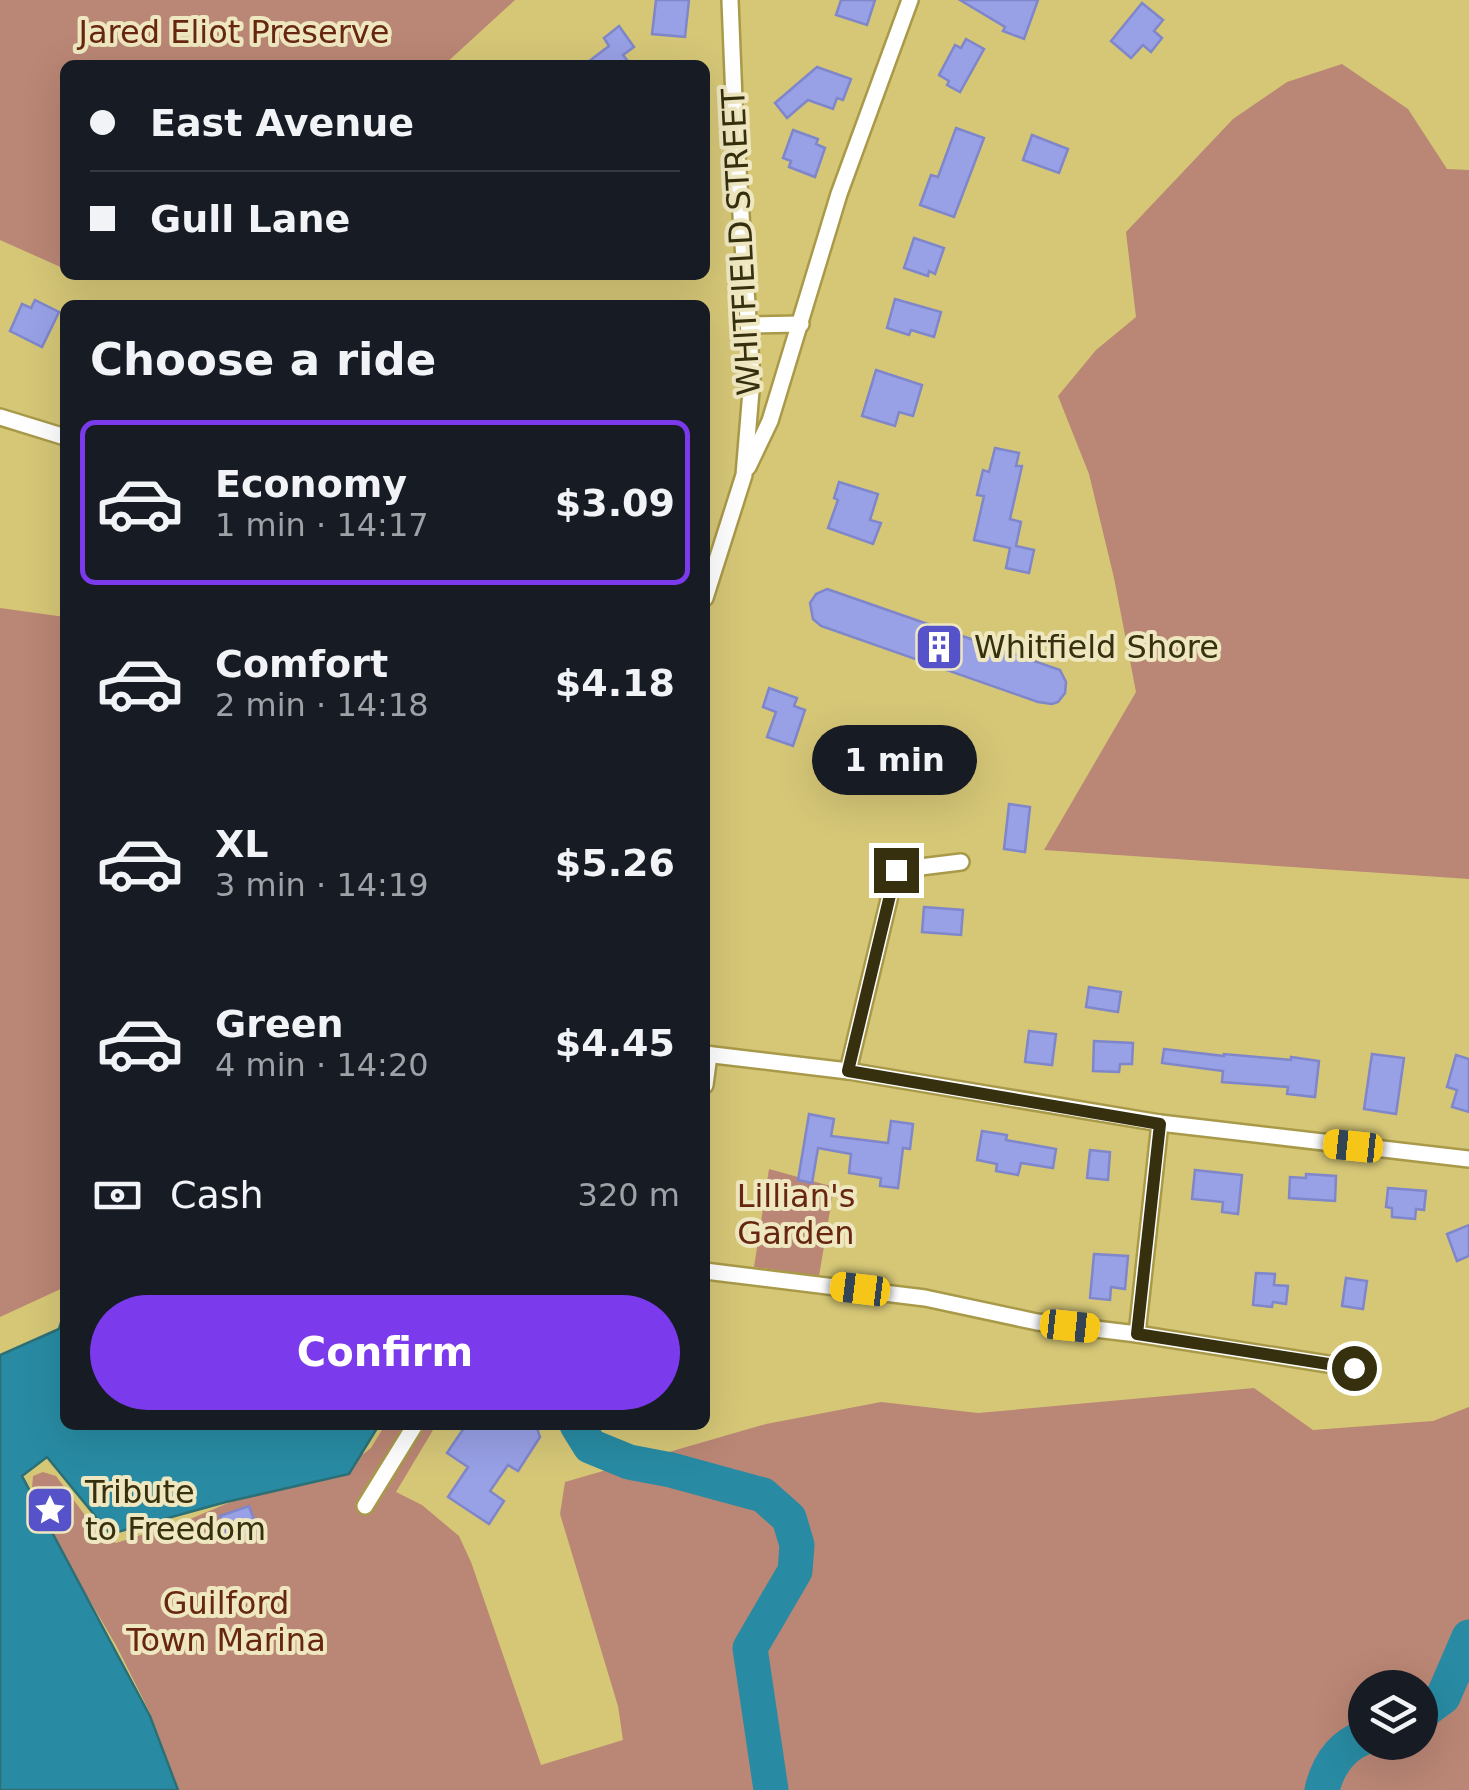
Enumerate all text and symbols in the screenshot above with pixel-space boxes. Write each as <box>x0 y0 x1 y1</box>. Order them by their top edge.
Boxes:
park label: Jared Eliot Preserve <box>77 13 389 51</box>
street label: WHITFIELD STREET <box>714 87 768 397</box>
text: East Avenue <box>150 101 414 145</box>
text: Gull Lane <box>150 197 350 241</box>
text: Choose a ride <box>90 333 436 386</box>
icon: car <box>95 458 185 548</box>
text: Economy <box>215 462 407 506</box>
text: $3.09 <box>555 481 675 525</box>
text: 1 min · 14:17 <box>215 506 429 544</box>
building icon: Whitfield Shore <box>913 621 965 673</box>
place label: Whitfield Shore <box>974 628 1219 666</box>
icon: car <box>95 638 185 728</box>
text: Comfort <box>215 642 388 686</box>
text: $4.18 <box>555 661 675 705</box>
text: 2 min · 14:18 <box>215 686 429 724</box>
callout: 1 min <box>814 725 978 795</box>
text: 1 min <box>844 741 945 779</box>
icon: car <box>95 818 185 908</box>
text: XL <box>215 822 269 866</box>
text: $5.26 <box>555 841 675 885</box>
route end <box>874 848 919 893</box>
text: 3 min · 14:19 <box>215 866 429 904</box>
icon: car <box>95 998 185 1088</box>
text: Green <box>215 1002 344 1046</box>
text: $4.45 <box>555 1021 675 1065</box>
text: 4 min · 14:20 <box>215 1046 429 1084</box>
car <box>1322 1128 1384 1164</box>
icon: cash <box>90 1168 145 1223</box>
text: Cash <box>170 1173 264 1217</box>
text: 320 m <box>578 1176 680 1214</box>
park label: Lillian's Garden <box>737 1177 855 1252</box>
car <box>828 1270 892 1308</box>
button: Confirm <box>90 1295 680 1410</box>
car <box>1039 1308 1101 1344</box>
route start <box>1332 1346 1377 1391</box>
place label: Tribute to Freedom <box>84 1473 266 1548</box>
place icon: Tribute to Freedom <box>24 1484 76 1536</box>
park label: Guilford Town Marina <box>125 1584 326 1659</box>
map controls <box>1348 1670 1438 1760</box>
button: layers <box>1348 1670 1438 1760</box>

